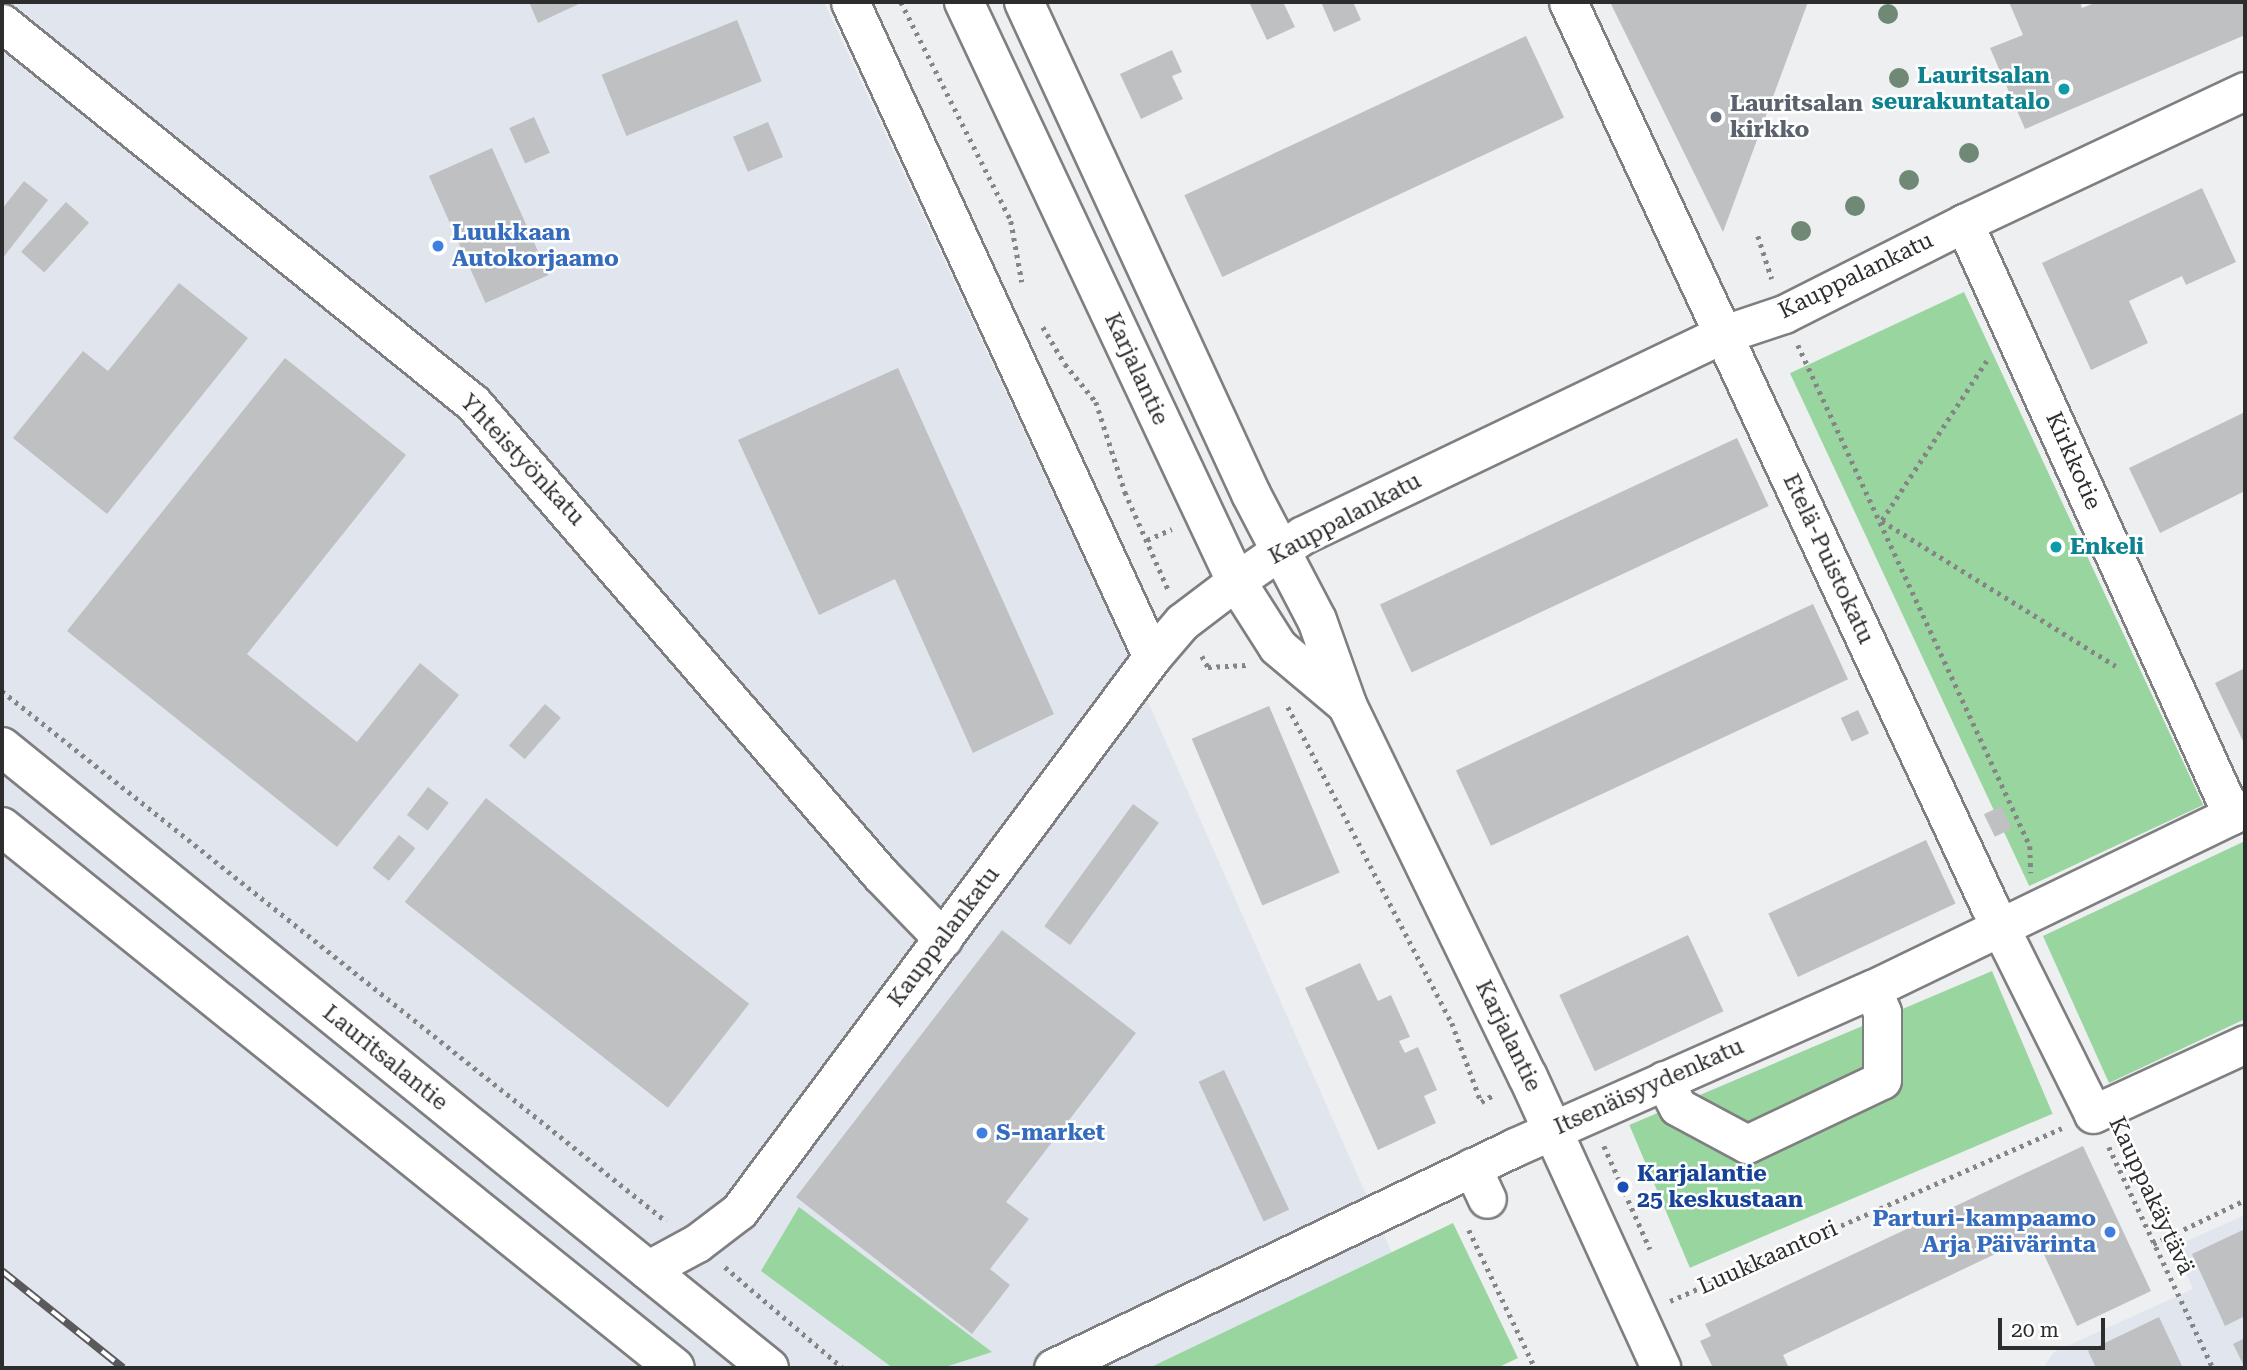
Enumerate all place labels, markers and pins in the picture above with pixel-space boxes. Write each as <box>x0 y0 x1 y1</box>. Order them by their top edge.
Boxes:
place label: Lauritsalan seurakuntatalo <box>1872 62 2050 116</box>
marker: Lauritsalan seurakuntatalo <box>2056 81 2072 97</box>
place label: Lauritsalan kirkko <box>1730 90 1863 144</box>
marker: Lauritsalan kirkko <box>1708 109 1724 125</box>
place label: Luukkaan Autokorjaamo <box>452 219 619 273</box>
marker: Luukkaan Autokorjaamo <box>430 238 446 254</box>
place label: Enkeli <box>2070 533 2144 561</box>
marker: Enkeli <box>2048 539 2064 555</box>
place label: S-market <box>996 1119 1105 1147</box>
marker: S-market <box>974 1125 990 1141</box>
place label: Karjalantie 25 keskustaan <box>1637 1160 1803 1214</box>
marker: Karjalantie 25 keskustaan <box>1615 1179 1631 1195</box>
place label: Parturi-kampaamo Arja Päivärinta <box>1872 1205 2096 1259</box>
marker: Parturi-kampaamo Arja Päivärinta <box>2102 1224 2118 1240</box>

